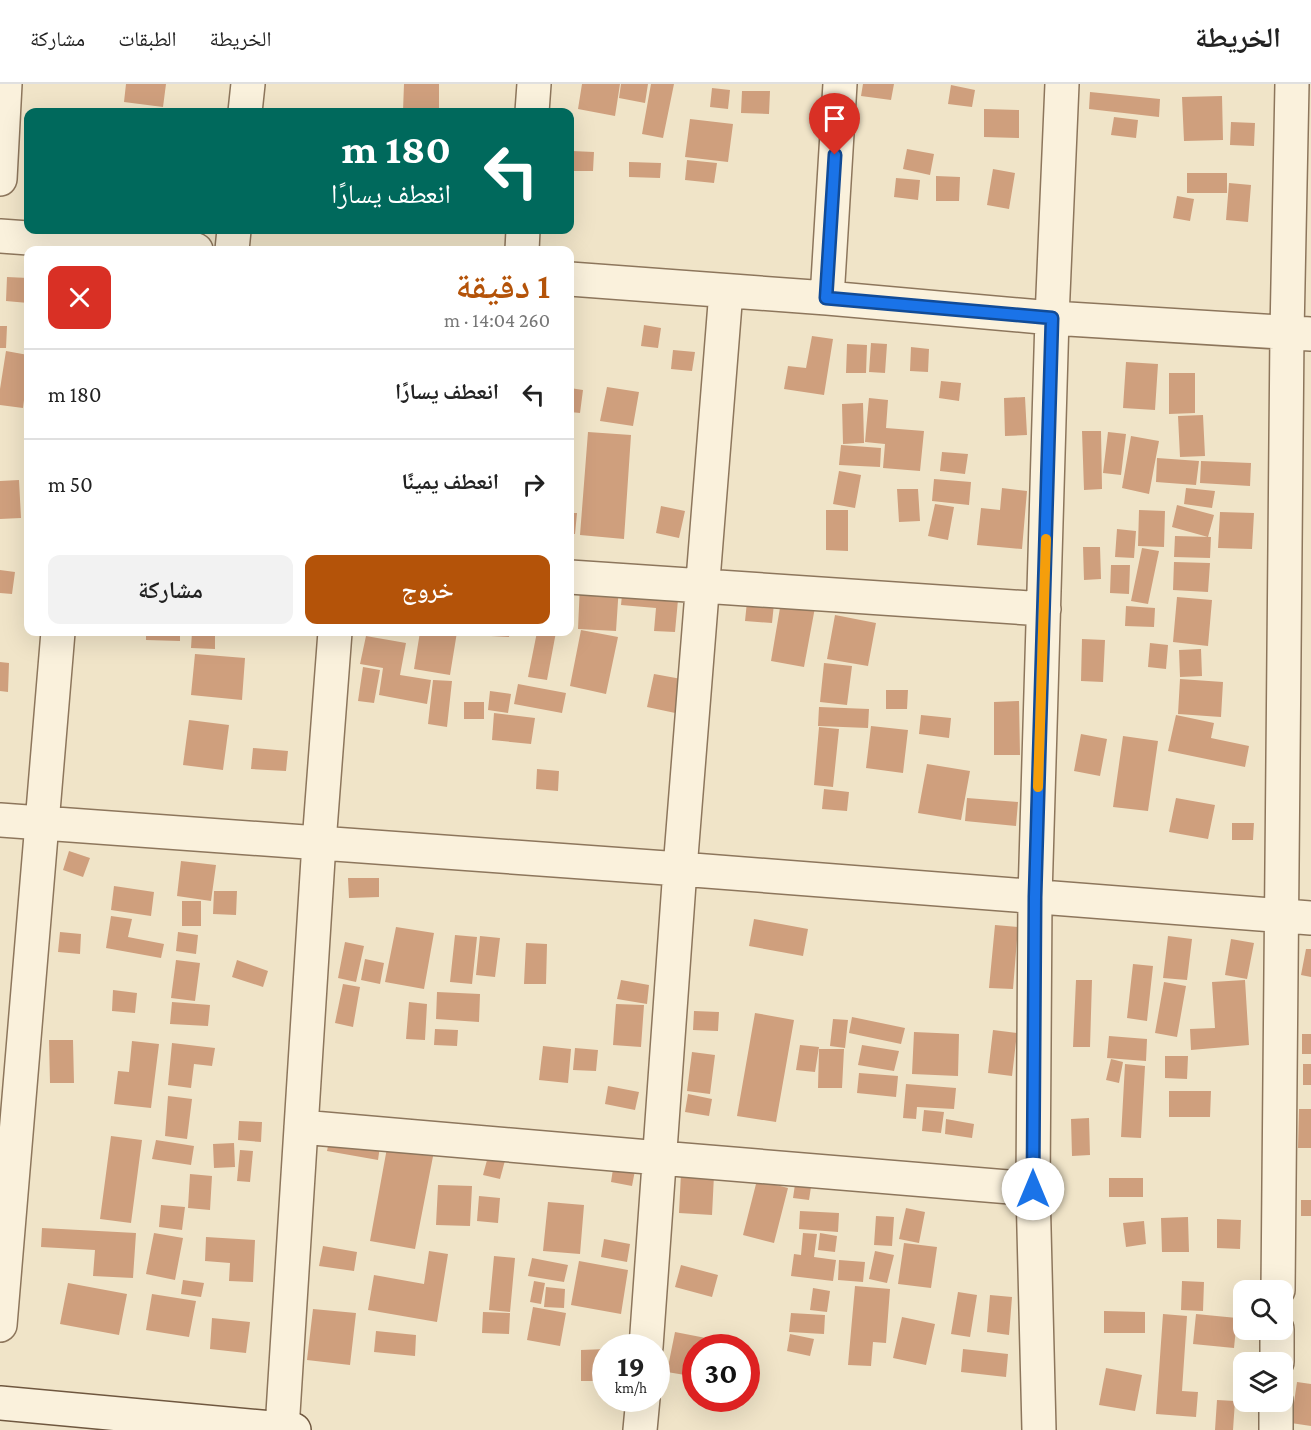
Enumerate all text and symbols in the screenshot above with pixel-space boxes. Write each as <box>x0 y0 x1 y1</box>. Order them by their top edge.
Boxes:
text: الخريطة <box>1195 22 1281 53</box>
text: مشاركة <box>30 27 85 51</box>
text: الطبقات <box>118 27 177 51</box>
text: الخريطة <box>210 27 271 51</box>
pin <box>809 93 860 155</box>
icon: arrive <box>818 102 851 135</box>
text: 180 m <box>342 125 451 172</box>
icon: left <box>472 132 550 210</box>
text: انعطف يسارًا <box>331 179 451 209</box>
button: close <box>48 266 111 329</box>
text: 1 دقيقة <box>455 266 550 306</box>
text: 260 m · 14:04 <box>444 309 550 331</box>
icon: left <box>517 378 550 411</box>
text: انعطف يسارًا <box>395 379 499 404</box>
text: 180 m <box>48 382 101 407</box>
icon: right <box>517 468 550 501</box>
text: انعطف يمينًا <box>401 469 499 494</box>
text: 50 m <box>48 472 93 497</box>
button: مشاركة <box>48 555 293 624</box>
button: خروج <box>305 555 550 624</box>
position arrow <box>1001 1157 1065 1221</box>
map controls <box>1233 1280 1293 1412</box>
button: search <box>1233 1280 1293 1340</box>
speed limit sign: 30 <box>682 1334 760 1412</box>
text: 19 <box>617 1349 645 1382</box>
button: layers <box>1233 1352 1293 1412</box>
text: km/h <box>615 1380 647 1396</box>

